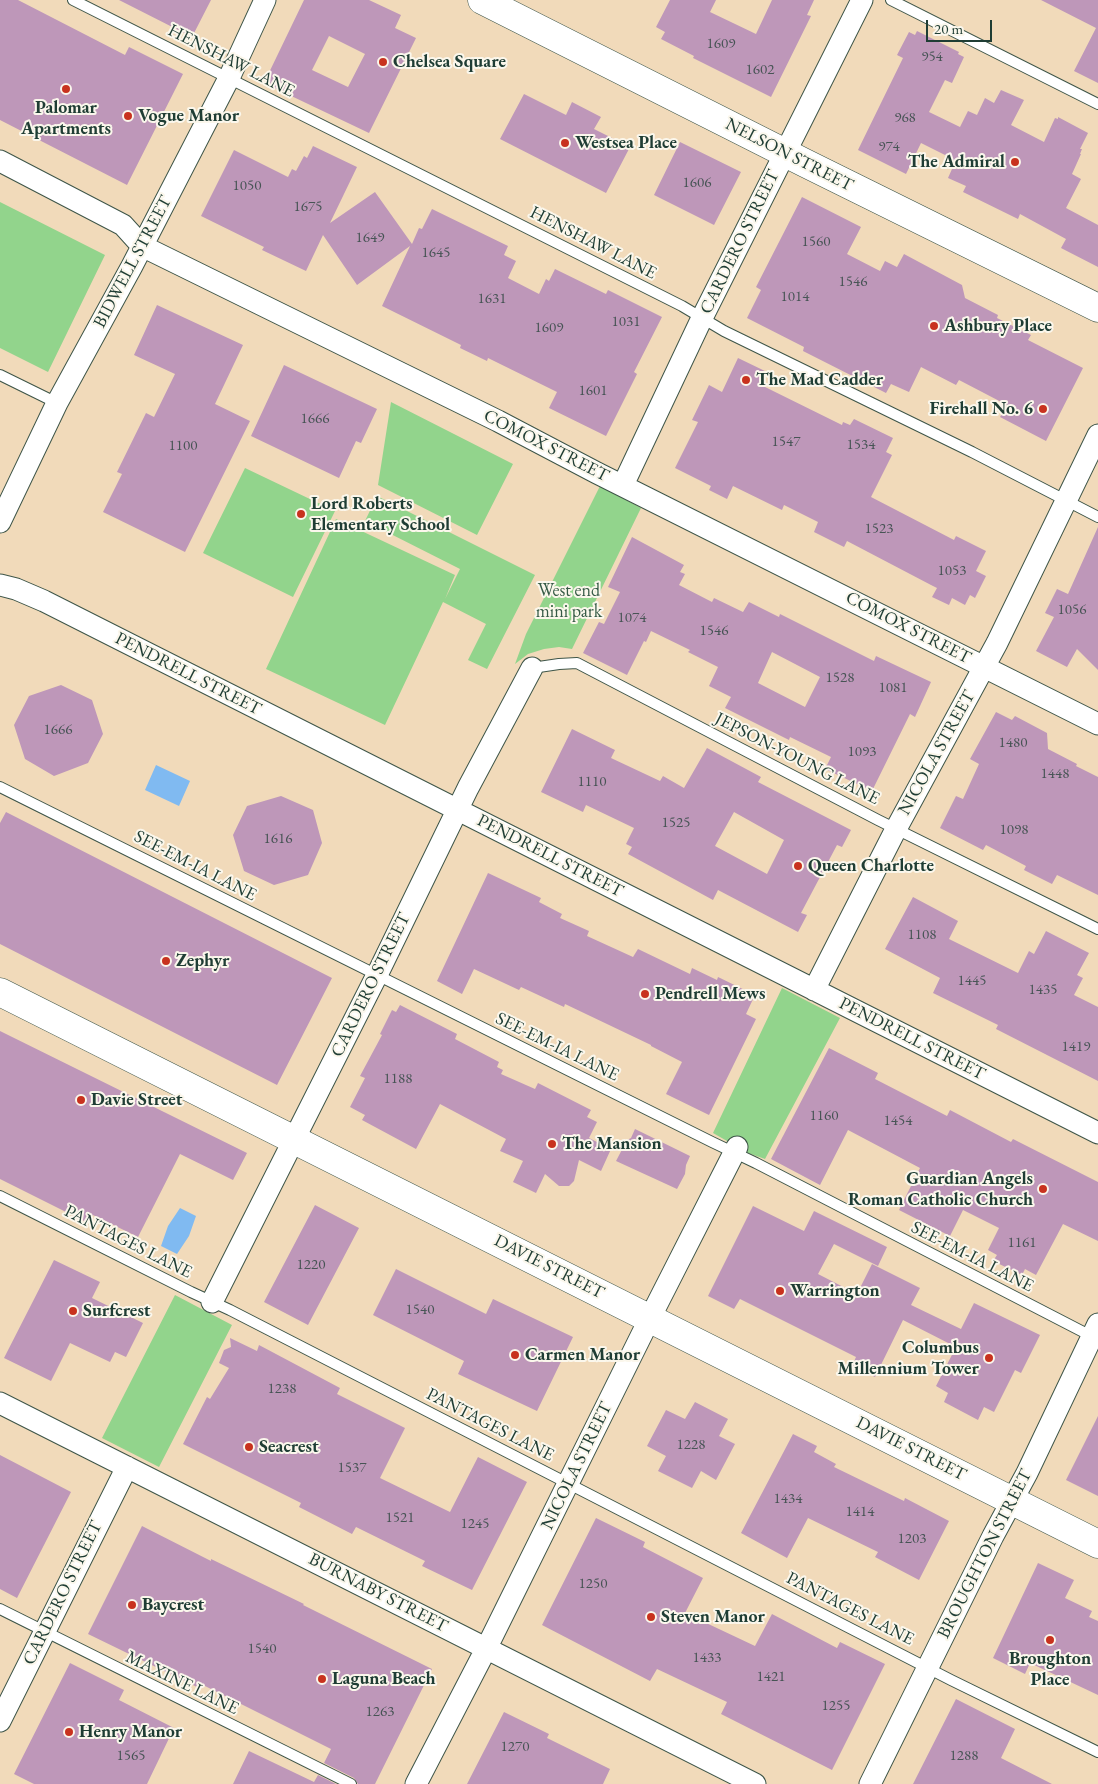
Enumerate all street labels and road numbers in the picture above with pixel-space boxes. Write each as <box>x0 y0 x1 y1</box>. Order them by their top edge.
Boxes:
street label: HENSHAW LANE <box>164 20 298 102</box>
street label: NELSON STREET <box>722 113 856 197</box>
street label: CARDERO STREET <box>696 166 784 318</box>
street label: BIDWELL STREET <box>89 192 177 332</box>
street label: HENSHAW LANE <box>526 202 660 284</box>
street label: COMOX STREET <box>480 405 612 487</box>
street label: COMOX STREET <box>842 587 974 669</box>
street label: PENDRELL STREET <box>111 628 265 720</box>
street label: NICOLA STREET <box>894 687 980 819</box>
street label: JEPSON-YOUNG LANE <box>711 708 883 810</box>
street label: PENDRELL STREET <box>473 810 627 902</box>
street label: SEE-EM-IA LANE <box>130 826 260 906</box>
street label: CARDERO STREET <box>327 909 415 1061</box>
street label: PENDRELL STREET <box>835 993 989 1085</box>
street label: SEE-EM-IA LANE <box>492 1008 622 1086</box>
street label: PANTAGES LANE <box>61 1201 195 1283</box>
street label: SEE-EM-IA LANE <box>907 1217 1037 1297</box>
street label: DAVIE STREET <box>490 1230 608 1304</box>
street label: PANTAGES LANE <box>423 1384 557 1466</box>
street label: NICOLA STREET <box>537 1399 617 1533</box>
street label: DAVIE STREET <box>852 1412 970 1486</box>
street label: BROUGHTON STREET <box>933 1466 1037 1642</box>
street label: CARDERO STREET <box>19 1517 107 1669</box>
street label: BURNABY STREET <box>305 1549 451 1637</box>
street label: PANTAGES LANE <box>783 1568 917 1650</box>
street label: MAXINE LANE <box>122 1646 242 1720</box>

